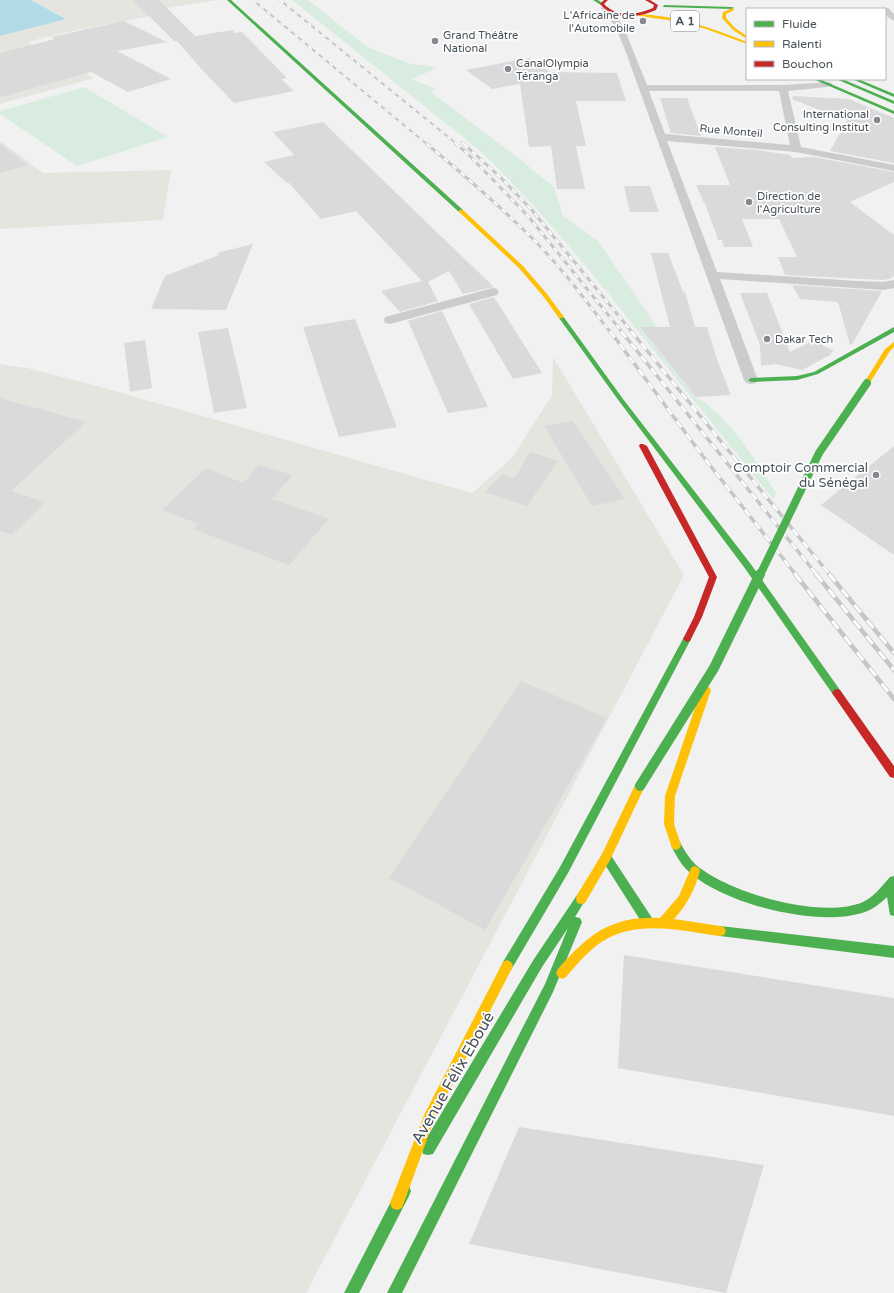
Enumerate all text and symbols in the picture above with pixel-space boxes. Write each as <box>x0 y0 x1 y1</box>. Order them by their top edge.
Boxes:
legend <box>746 8 886 80</box>
place label: L'Africaine de l'Automobile <box>563 9 635 35</box>
road number: A 1 <box>671 11 699 31</box>
marker: L'Africaine de l'Automobile <box>638 16 648 26</box>
text: Fluide <box>782 17 817 31</box>
place label: Grand Théâtre National <box>443 29 518 55</box>
marker: Grand Théâtre National <box>430 36 440 46</box>
text: Ralenti <box>782 37 822 51</box>
place label: CanalOlympia Téranga <box>516 57 589 83</box>
text: Bouchon <box>782 57 833 71</box>
marker: CanalOlympia Téranga <box>503 64 513 74</box>
place label: International Consulting Institut <box>773 108 869 134</box>
marker: International Consulting Institut <box>872 115 882 125</box>
street label: Rue Monteil <box>699 122 763 140</box>
place label: Direction de l'Agriculture <box>757 190 821 216</box>
marker: Direction de l'Agriculture <box>744 197 754 207</box>
place label: Dakar Tech <box>775 333 833 346</box>
marker: Dakar Tech <box>762 334 772 344</box>
place label: Comptoir Commercial du Sénégal <box>733 460 868 491</box>
marker: Comptoir Commercial du Sénégal <box>871 470 881 480</box>
street label: Avenue Félix Eboué <box>407 1008 499 1148</box>

